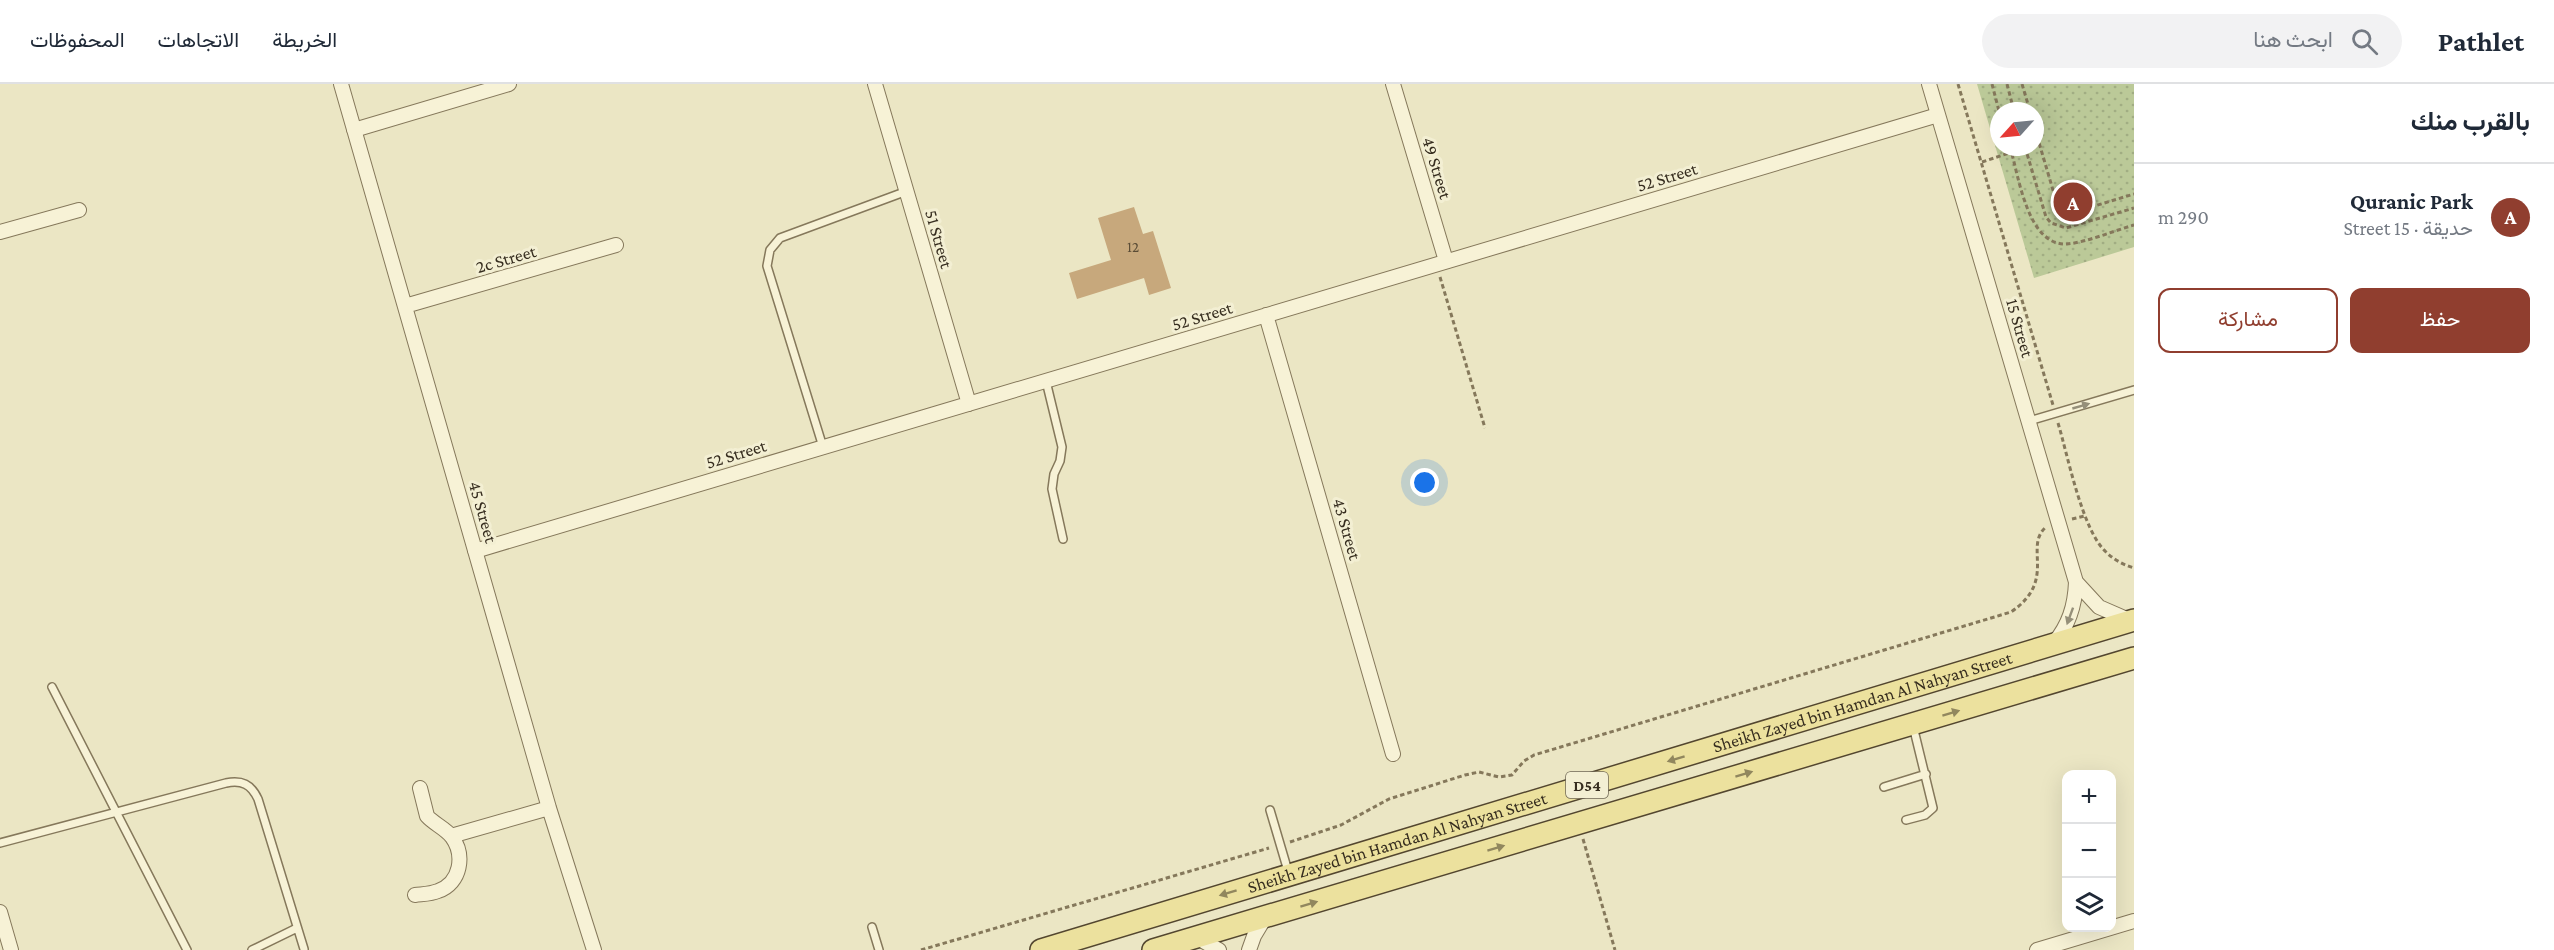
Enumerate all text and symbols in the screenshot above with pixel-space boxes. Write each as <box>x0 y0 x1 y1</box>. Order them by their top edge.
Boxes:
search box <box>1982 14 2402 68</box>
icon: search <box>2348 25 2381 58</box>
text: Pathlet <box>2438 26 2524 57</box>
text: ابحث هنا <box>2253 27 2333 52</box>
text: المحفوظات <box>30 28 125 52</box>
text: الاتجاهات <box>158 28 239 52</box>
text: الخريطة <box>272 28 337 52</box>
north arrow <box>1990 102 2044 156</box>
text: بالقرب منك <box>2411 107 2530 136</box>
street label: 49 Street <box>1418 135 1456 202</box>
street label: 52 Street <box>1634 158 1701 196</box>
pin: A <box>2054 180 2092 224</box>
text: Quranic Park <box>2350 189 2473 214</box>
text: 290 m <box>2158 206 2209 228</box>
text: A <box>2505 206 2516 228</box>
street label: 51 Street <box>921 207 957 272</box>
text: حديقة · 15 Street <box>2343 217 2473 239</box>
house number: 12 <box>1127 239 1139 255</box>
street label: 2c Street <box>474 241 539 277</box>
button: مشاركة <box>2158 288 2338 353</box>
button: حفظ <box>2350 288 2530 353</box>
street label: 15 Street <box>2002 296 2038 361</box>
street label: 52 Street <box>1169 297 1236 335</box>
one-way arrow <box>2072 401 2090 410</box>
street label: 52 Street <box>703 435 770 473</box>
your location <box>1410 468 1439 497</box>
street label: 45 Street <box>465 479 502 546</box>
street label: 43 Street <box>1329 496 1366 563</box>
one-way arrow <box>2064 608 2074 626</box>
street label: Sheikh Zayed bin Hamdan Al Nahyan Street <box>1710 647 2015 757</box>
one-way arrow <box>1942 708 1960 717</box>
one-way arrow <box>1667 755 1685 764</box>
one-way arrow <box>1735 769 1753 778</box>
map controls <box>2062 770 2116 932</box>
button: + <box>2062 770 2116 824</box>
road number: D54 <box>1566 772 1608 798</box>
street label: Sheikh Zayed bin Hamdan Al Nahyan Street <box>1245 788 1550 897</box>
button: − <box>2062 824 2116 878</box>
one-way arrow <box>1487 843 1505 852</box>
button: layers <box>2062 878 2116 932</box>
one-way arrow <box>1219 889 1237 898</box>
one-way arrow <box>1300 898 1319 908</box>

